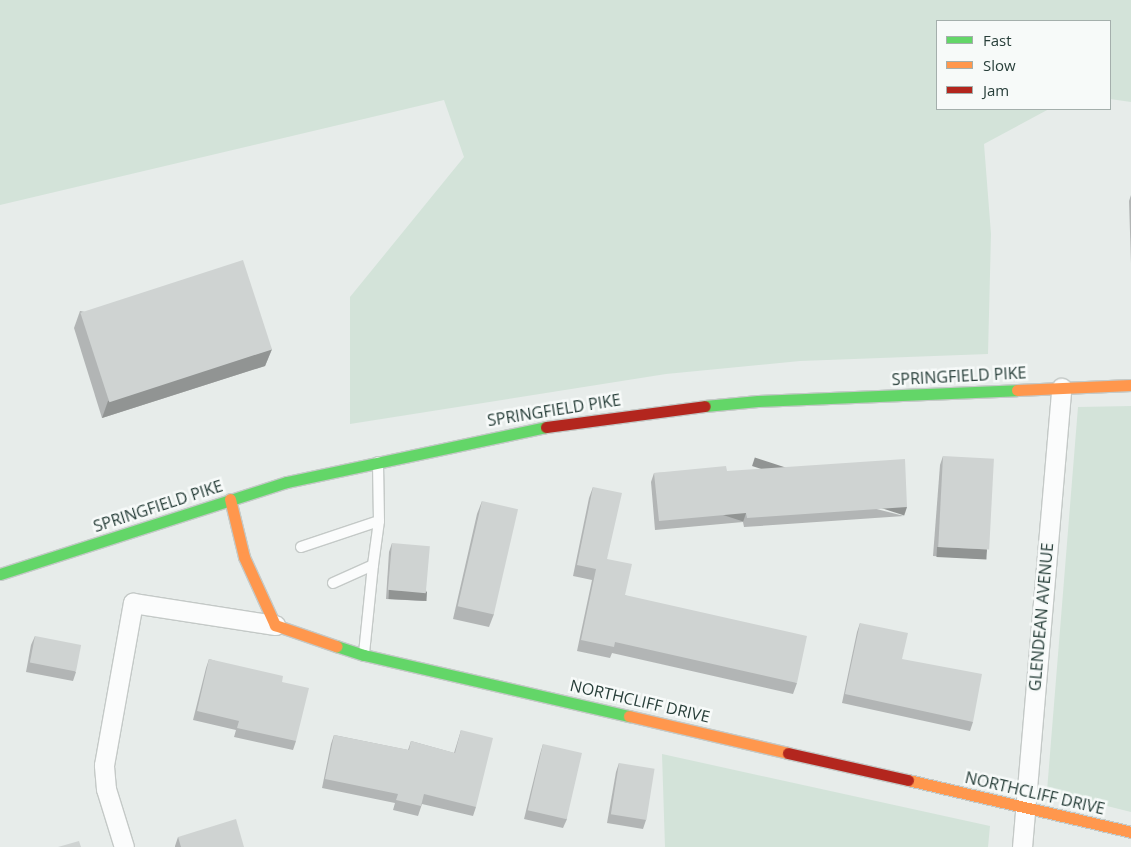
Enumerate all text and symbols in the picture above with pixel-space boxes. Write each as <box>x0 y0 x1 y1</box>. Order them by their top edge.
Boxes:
legend <box>936 20 1111 110</box>
text: Fast <box>983 30 1012 50</box>
text: Slow <box>983 55 1016 75</box>
text: Jam <box>983 80 1009 100</box>
street label: SPRINGFIELD PIKE <box>891 363 1027 389</box>
street label: SPRINGFIELD PIKE <box>486 390 622 430</box>
street label: SPRINGFIELD PIKE <box>91 476 225 536</box>
street label: GLENDEAN AVENUE <box>1025 542 1057 692</box>
street label: NORTHCLIFF DRIVE <box>568 676 712 726</box>
street label: NORTHCLIFF DRIVE <box>963 768 1107 818</box>

